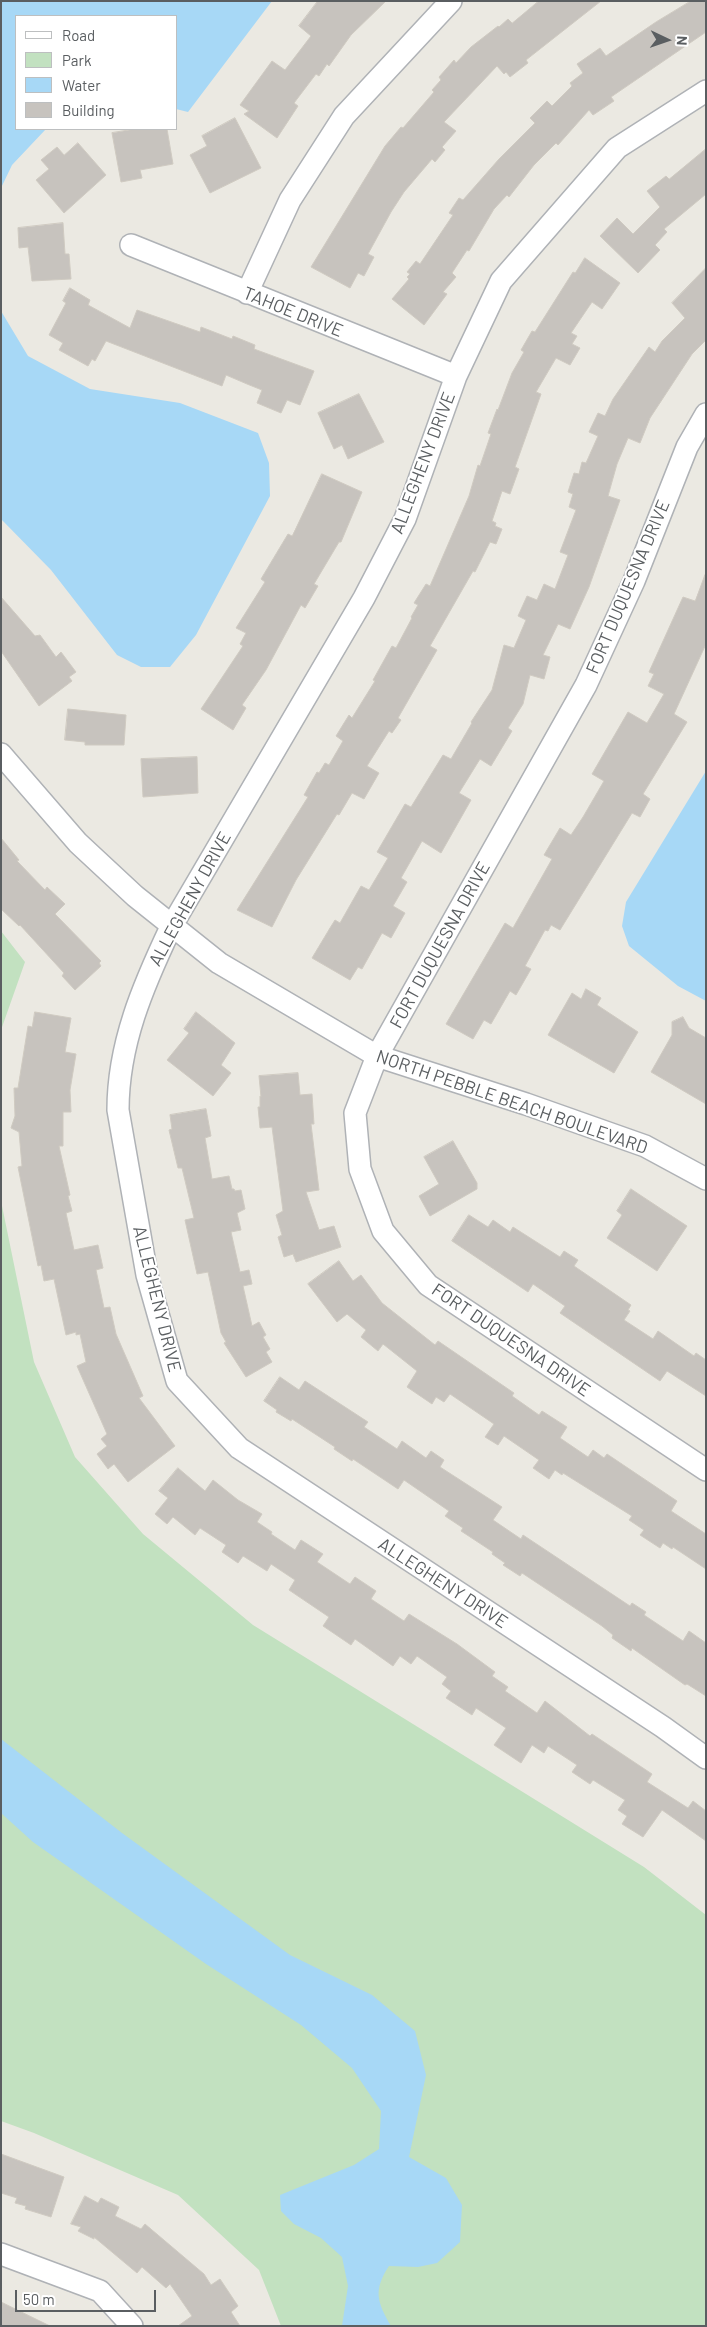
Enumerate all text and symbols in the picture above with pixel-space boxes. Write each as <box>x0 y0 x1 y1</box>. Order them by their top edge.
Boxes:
legend <box>15 15 178 130</box>
north arrow <box>642 15 692 65</box>
text: Road <box>62 26 95 44</box>
text: N <box>674 36 691 46</box>
text: Park <box>62 51 91 69</box>
text: Water <box>62 76 101 94</box>
text: Building <box>62 101 115 119</box>
street label: TAHOE DRIVE <box>240 282 346 342</box>
street label: ALLEGHENY DRIVE <box>386 389 460 537</box>
street label: FORT DUQUESNA DRIVE <box>582 497 674 677</box>
street label: ALLEGHENY DRIVE <box>144 828 236 970</box>
street label: FORT DUQUESNA DRIVE <box>385 858 495 1032</box>
street label: NORTH PEBBLE BEACH BOULEVARD <box>374 1045 650 1159</box>
street label: ALLEGHENY DRIVE <box>128 1224 186 1374</box>
street label: FORT DUQUESNA DRIVE <box>427 1279 595 1401</box>
street label: ALLEGHENY DRIVE <box>374 1533 512 1633</box>
scale bar <box>18 2280 159 2312</box>
text: 50 m <box>23 2290 55 2308</box>

